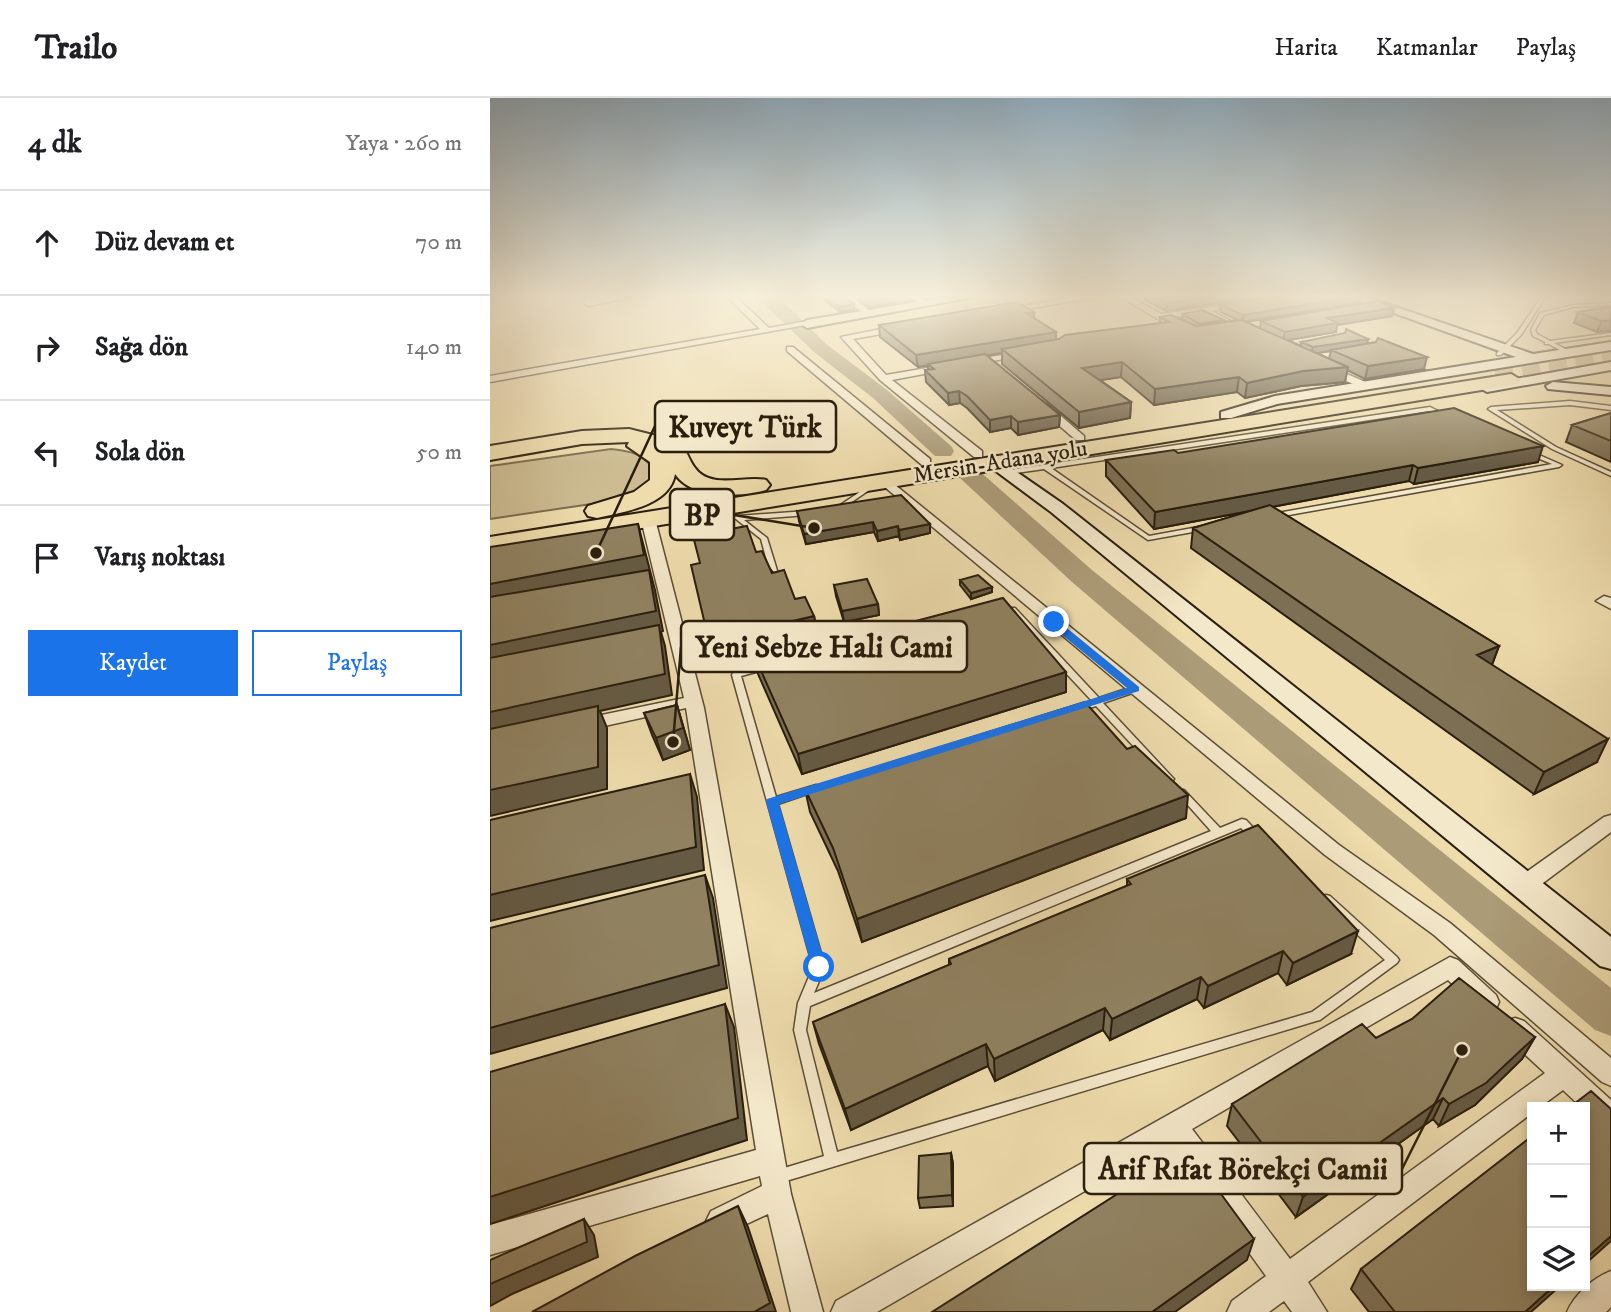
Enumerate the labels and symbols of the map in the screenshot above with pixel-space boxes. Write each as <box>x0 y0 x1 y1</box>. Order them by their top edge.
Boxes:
callout: Kuveyt Türk <box>655 401 836 452</box>
text: Kuveyt Türk <box>668 410 823 447</box>
street label: Mersin-Adana yolu <box>911 434 1090 491</box>
callout: BP <box>670 489 734 540</box>
text: BP <box>684 498 721 535</box>
route end <box>1038 606 1069 637</box>
callout: Yeni Sebze Hali Cami <box>681 621 967 672</box>
text: Yeni Sebze Hali Cami <box>694 630 953 667</box>
route start <box>803 951 834 982</box>
callout: Arif Rıfat Börekçi Camii <box>1084 1143 1402 1194</box>
text: Arif Rıfat Börekçi Camii <box>1097 1152 1388 1189</box>

